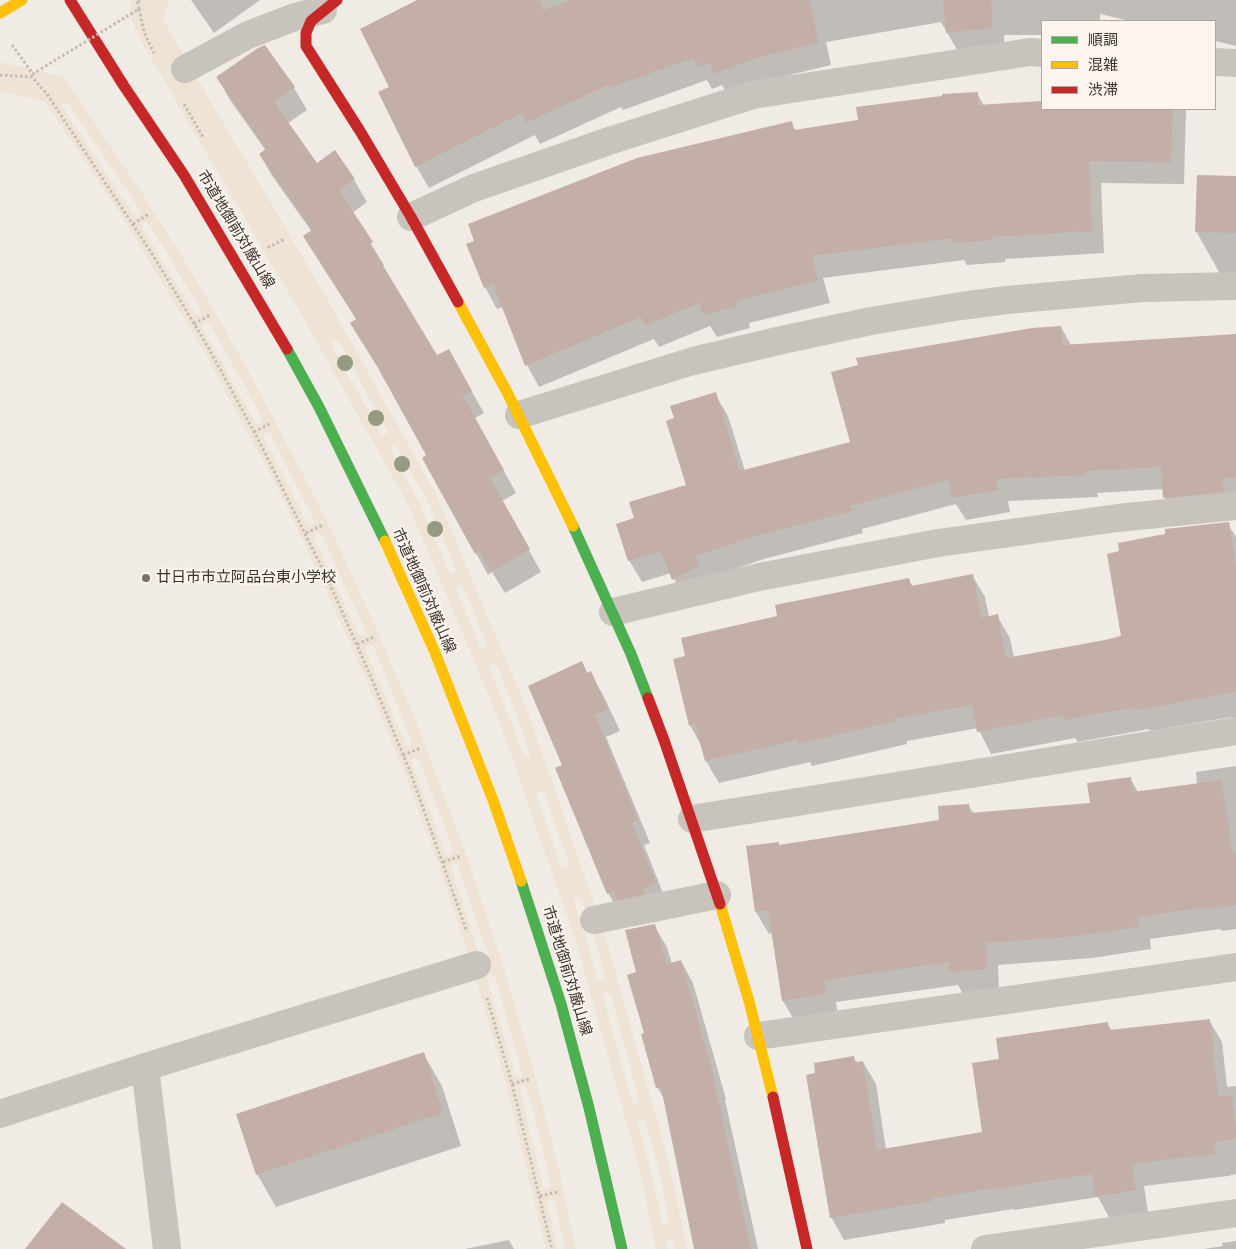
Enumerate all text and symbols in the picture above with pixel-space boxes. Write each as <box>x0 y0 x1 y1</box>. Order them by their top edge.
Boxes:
legend <box>1041 20 1216 110</box>
text: 順調 <box>1088 29 1118 51</box>
text: 混雑 <box>1088 54 1118 76</box>
text: 渋滞 <box>1088 79 1118 101</box>
street label: 市道地御前対厳山線 <box>193 168 277 292</box>
street label: 市道地御前対厳山線 <box>387 526 459 656</box>
place label: 廿日市市立阿品台東小学校 <box>156 569 336 587</box>
marker: 廿日市市立阿品台東小学校 <box>140 572 152 584</box>
street label: 市道地御前対厳山線 <box>538 904 594 1038</box>

